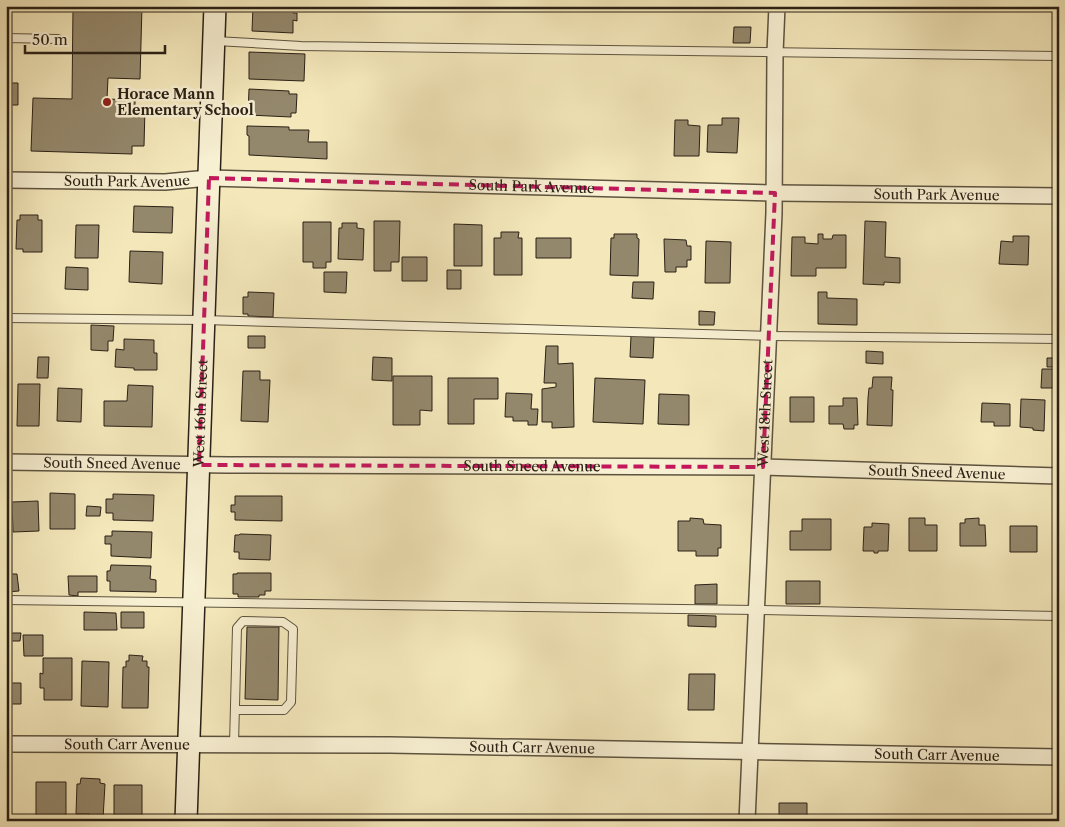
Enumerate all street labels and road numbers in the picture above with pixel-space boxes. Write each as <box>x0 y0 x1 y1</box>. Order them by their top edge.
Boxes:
street label: South Park Avenue <box>64 171 191 191</box>
street label: South Park Avenue <box>468 176 595 197</box>
street label: South Park Avenue <box>873 185 1000 204</box>
street label: West 16th Street <box>190 359 211 469</box>
street label: West 18th Street <box>754 359 776 469</box>
street label: South Sneed Avenue <box>43 454 181 473</box>
street label: South Sneed Avenue <box>463 457 601 475</box>
street label: South Sneed Avenue <box>868 461 1006 483</box>
street label: South Carr Avenue <box>64 735 190 753</box>
street label: South Carr Avenue <box>469 737 595 758</box>
street label: South Carr Avenue <box>874 745 1000 765</box>

